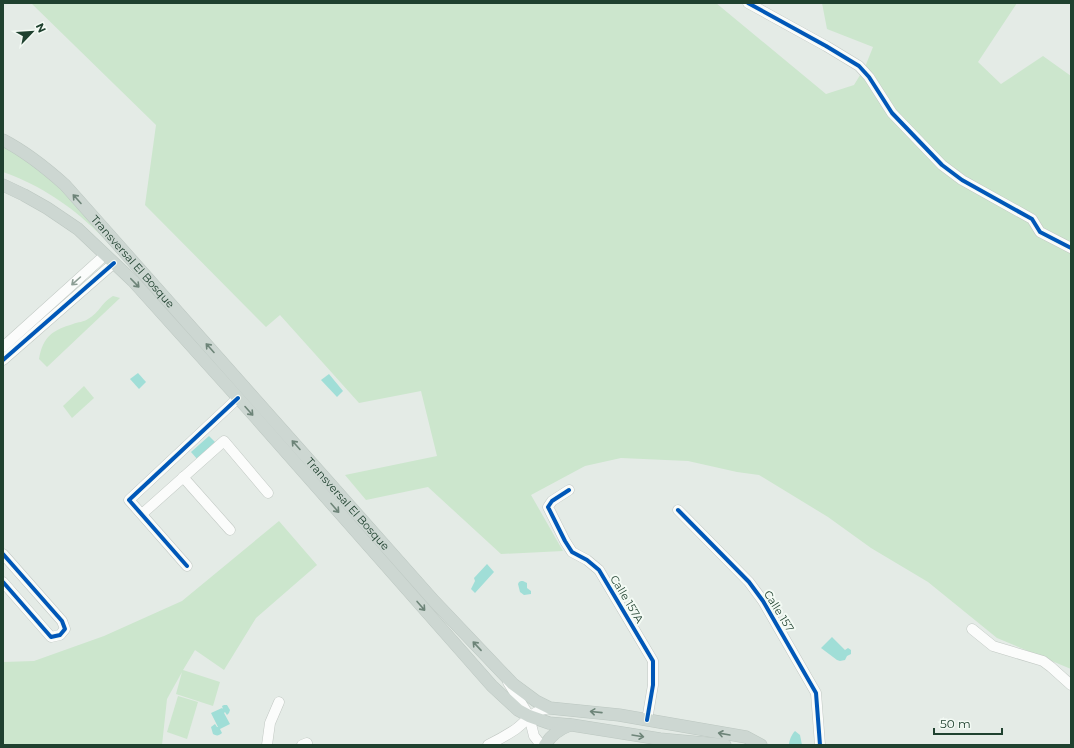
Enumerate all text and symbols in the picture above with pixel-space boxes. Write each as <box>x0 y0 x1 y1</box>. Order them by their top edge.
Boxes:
north arrow <box>12 12 52 52</box>
text: N <box>33 21 49 35</box>
one-way arrow <box>73 194 82 204</box>
street label: Transversal El Bosque <box>88 212 178 311</box>
one-way arrow <box>72 276 82 285</box>
one-way arrow <box>130 278 139 288</box>
one-way arrow <box>205 343 214 353</box>
one-way arrow <box>245 406 254 416</box>
one-way arrow <box>292 441 301 451</box>
street label: Transversal El Bosque <box>303 455 393 553</box>
one-way arrow <box>331 503 340 513</box>
street label: Calle 157A <box>607 573 647 626</box>
street label: Calle 157 <box>761 588 797 634</box>
one-way arrow <box>417 601 426 611</box>
one-way arrow <box>472 641 481 651</box>
one-way arrow <box>590 709 603 716</box>
scale bar <box>934 710 1002 736</box>
text: 50 m <box>940 716 971 731</box>
one-way arrow <box>718 730 731 738</box>
one-way arrow <box>631 732 644 740</box>

